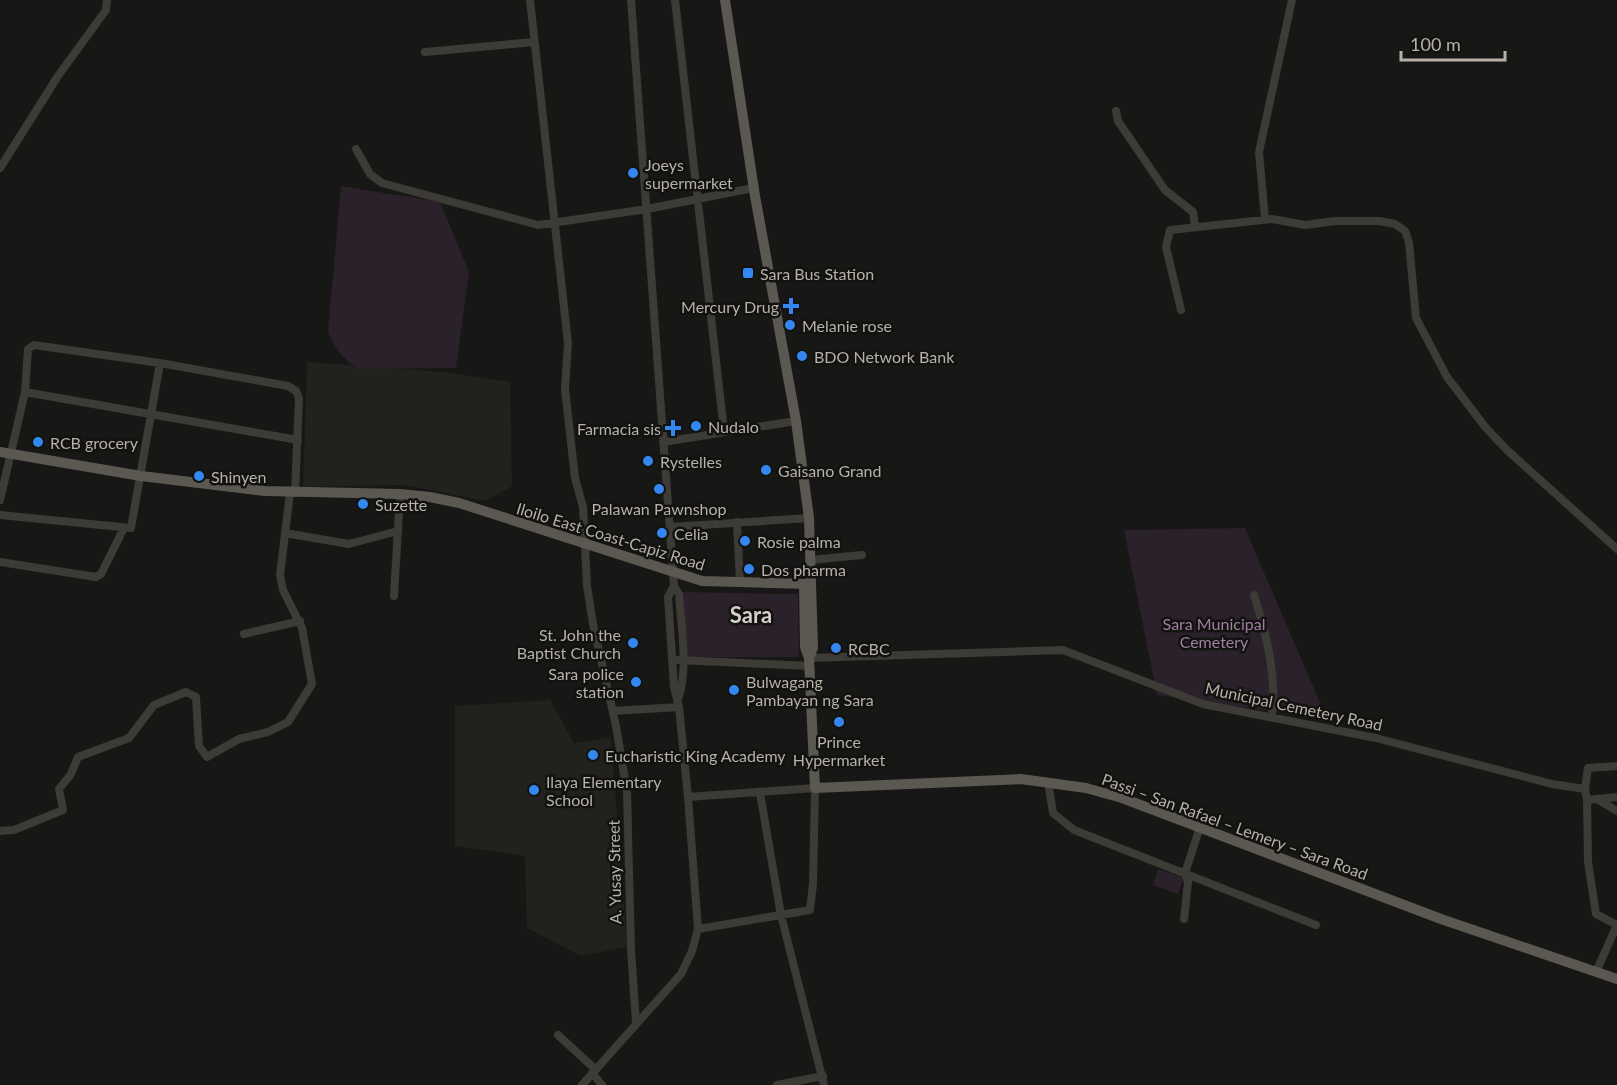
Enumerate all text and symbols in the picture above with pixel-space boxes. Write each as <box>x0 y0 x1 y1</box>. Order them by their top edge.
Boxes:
scale bar <box>1401 24 1504 62</box>
text: 100 m <box>1410 33 1461 55</box>
place label: Joeys supermarket <box>645 155 733 192</box>
marker: Joeys supermarket <box>626 166 640 180</box>
place label: Sara Bus Station <box>760 264 874 283</box>
marker: Sara Bus Station <box>741 266 755 280</box>
place label: Mercury Drug <box>681 297 779 316</box>
marker: Mercury Drug <box>784 299 798 313</box>
place label: Melanie rose <box>802 316 892 335</box>
marker: Melanie rose <box>783 318 797 332</box>
place label: BDO Network Bank <box>814 347 955 366</box>
marker: BDO Network Bank <box>795 349 809 363</box>
place label: Nudalo <box>708 417 759 436</box>
place label: Farmacia sis <box>577 419 661 438</box>
marker: Nudalo <box>689 419 703 433</box>
marker: Farmacia sis <box>666 421 680 435</box>
place label: RCB grocery <box>50 433 139 452</box>
marker: RCB grocery <box>31 435 45 449</box>
place label: Rystelles <box>660 452 722 471</box>
marker: Rystelles <box>641 454 655 468</box>
place label: Gaisano Grand <box>778 461 882 480</box>
marker: Gaisano Grand <box>759 463 773 477</box>
place label: Shinyen <box>211 467 266 486</box>
marker: Shinyen <box>192 469 206 483</box>
marker: Palawan Pawnshop <box>652 482 666 496</box>
place label: Suzette <box>375 495 427 514</box>
marker: Suzette <box>356 497 370 511</box>
street label: Iloilo East Coast-Capiz Road <box>514 498 708 574</box>
place label: Palawan Pawnshop <box>591 499 727 518</box>
place label: Celia <box>674 524 709 543</box>
marker: Celia <box>655 526 669 540</box>
place label: Rosie palma <box>757 532 841 551</box>
marker: Rosie palma <box>738 534 752 548</box>
place label: Dos pharma <box>761 560 846 579</box>
marker: Dos pharma <box>742 562 756 576</box>
district label: Sara <box>730 601 772 628</box>
park label: Sara Municipal Cemetery <box>1163 614 1265 651</box>
place label: St. John the Baptist Church <box>517 625 621 662</box>
marker: St. John the Baptist Church <box>626 636 640 650</box>
place label: RCBC <box>848 639 890 658</box>
marker: RCBC <box>829 641 843 655</box>
place label: Sara police station <box>548 664 624 701</box>
place label: Bulwagang Pambayan ng Sara <box>746 672 874 709</box>
marker: Sara police station <box>629 675 643 689</box>
street label: Municipal Cemetery Road <box>1204 678 1384 734</box>
marker: Bulwagang Pambayan ng Sara <box>727 683 741 697</box>
marker: Prince Hypermarket <box>832 715 846 729</box>
place label: Prince Hypermarket <box>793 732 885 769</box>
place label: Eucharistic King Academy <box>605 746 786 765</box>
marker: Eucharistic King Academy <box>586 748 600 762</box>
street label: Passi – San Rafael – Lemery – Sara Road <box>1099 769 1371 883</box>
place label: Ilaya Elementary School <box>546 772 662 809</box>
marker: Ilaya Elementary School <box>527 783 541 797</box>
street label: A. Yusay Street <box>604 819 624 924</box>

